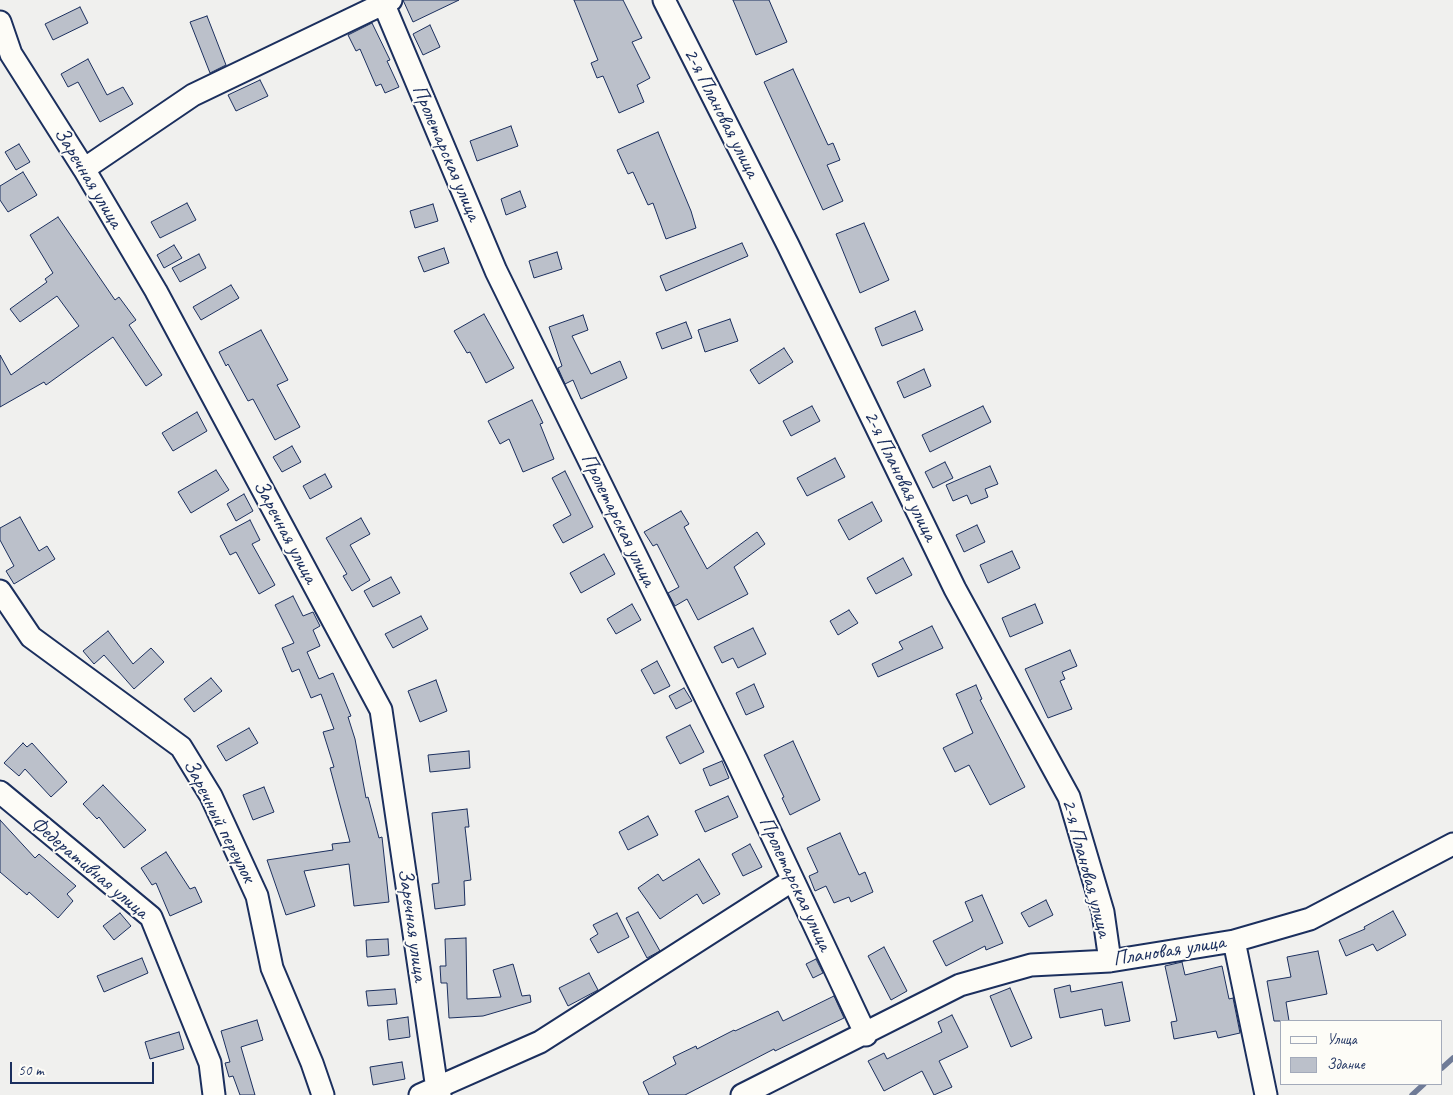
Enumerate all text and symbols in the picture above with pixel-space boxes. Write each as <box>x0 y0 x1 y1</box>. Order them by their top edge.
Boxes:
street label: 2-я Плановая улица <box>677 44 765 182</box>
street label: Пролетарская улица <box>406 81 486 225</box>
street label: Заречная улица <box>48 123 128 233</box>
street label: 2-я Плановая улица <box>858 407 942 545</box>
street label: Пролетарская улица <box>575 449 661 591</box>
street label: Заречная улица <box>247 476 323 588</box>
street label: Заречный переулок <box>177 755 261 887</box>
street label: 2-я Плановая улица <box>1055 796 1117 940</box>
street label: Федеративная улица <box>25 811 153 925</box>
street label: Пролетарская улица <box>753 813 837 955</box>
street label: Заречная улица <box>392 867 432 983</box>
street label: Плановая улица <box>1111 930 1227 972</box>
legend <box>1280 1020 1443 1085</box>
text: Улица <box>1327 1030 1357 1049</box>
scale bar <box>12 1052 156 1084</box>
text: Здание <box>1327 1055 1365 1074</box>
text: 50 m <box>18 1061 44 1080</box>

